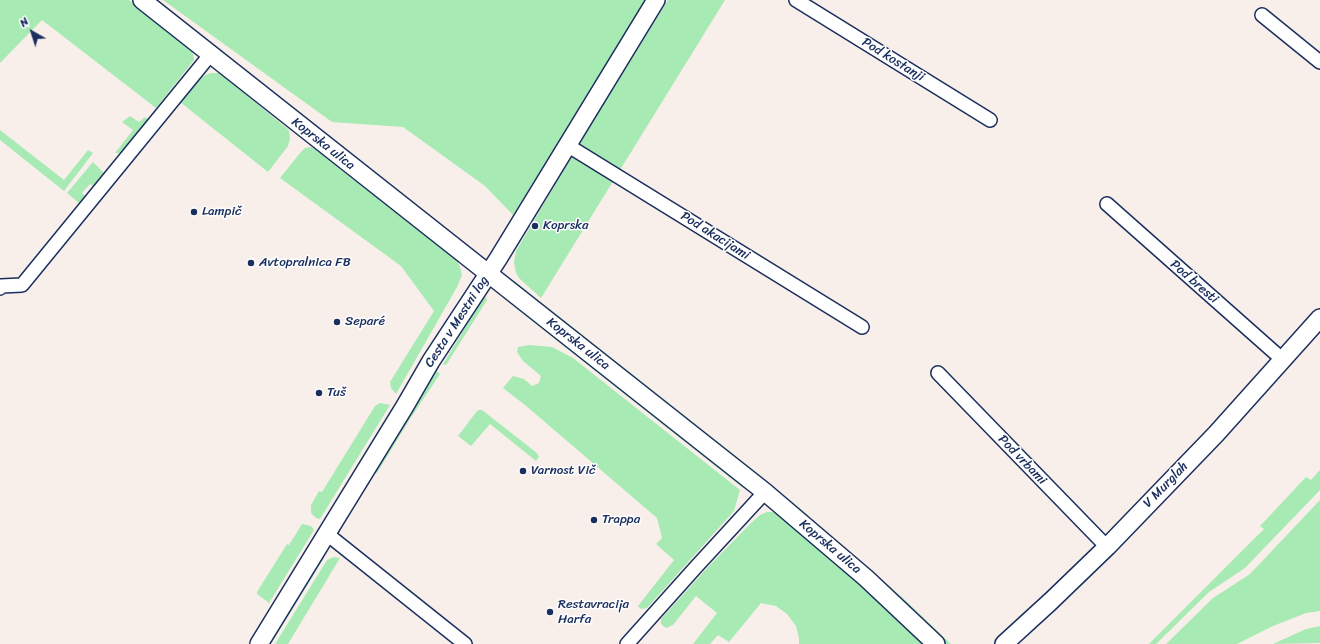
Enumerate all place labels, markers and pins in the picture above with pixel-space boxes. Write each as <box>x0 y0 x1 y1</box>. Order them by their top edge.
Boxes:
place label: Lampič <box>202 204 241 220</box>
marker: Lampič <box>189 207 199 217</box>
place label: Koprska <box>543 218 588 234</box>
marker: Koprska <box>530 221 540 231</box>
place label: Avtopralnica FB <box>259 255 351 271</box>
marker: Avtopralnica FB <box>246 258 256 268</box>
place label: Separé <box>345 314 385 330</box>
marker: Separé <box>332 317 342 327</box>
place label: Tuš <box>327 385 346 401</box>
marker: Tuš <box>314 388 324 398</box>
place label: Varnost Vič <box>531 463 595 479</box>
marker: Varnost Vič <box>518 466 528 476</box>
place label: Trappa <box>602 512 640 528</box>
marker: Trappa <box>589 515 599 525</box>
place label: Restavracija Harfa <box>558 597 629 628</box>
marker: Restavracija Harfa <box>545 607 555 617</box>

